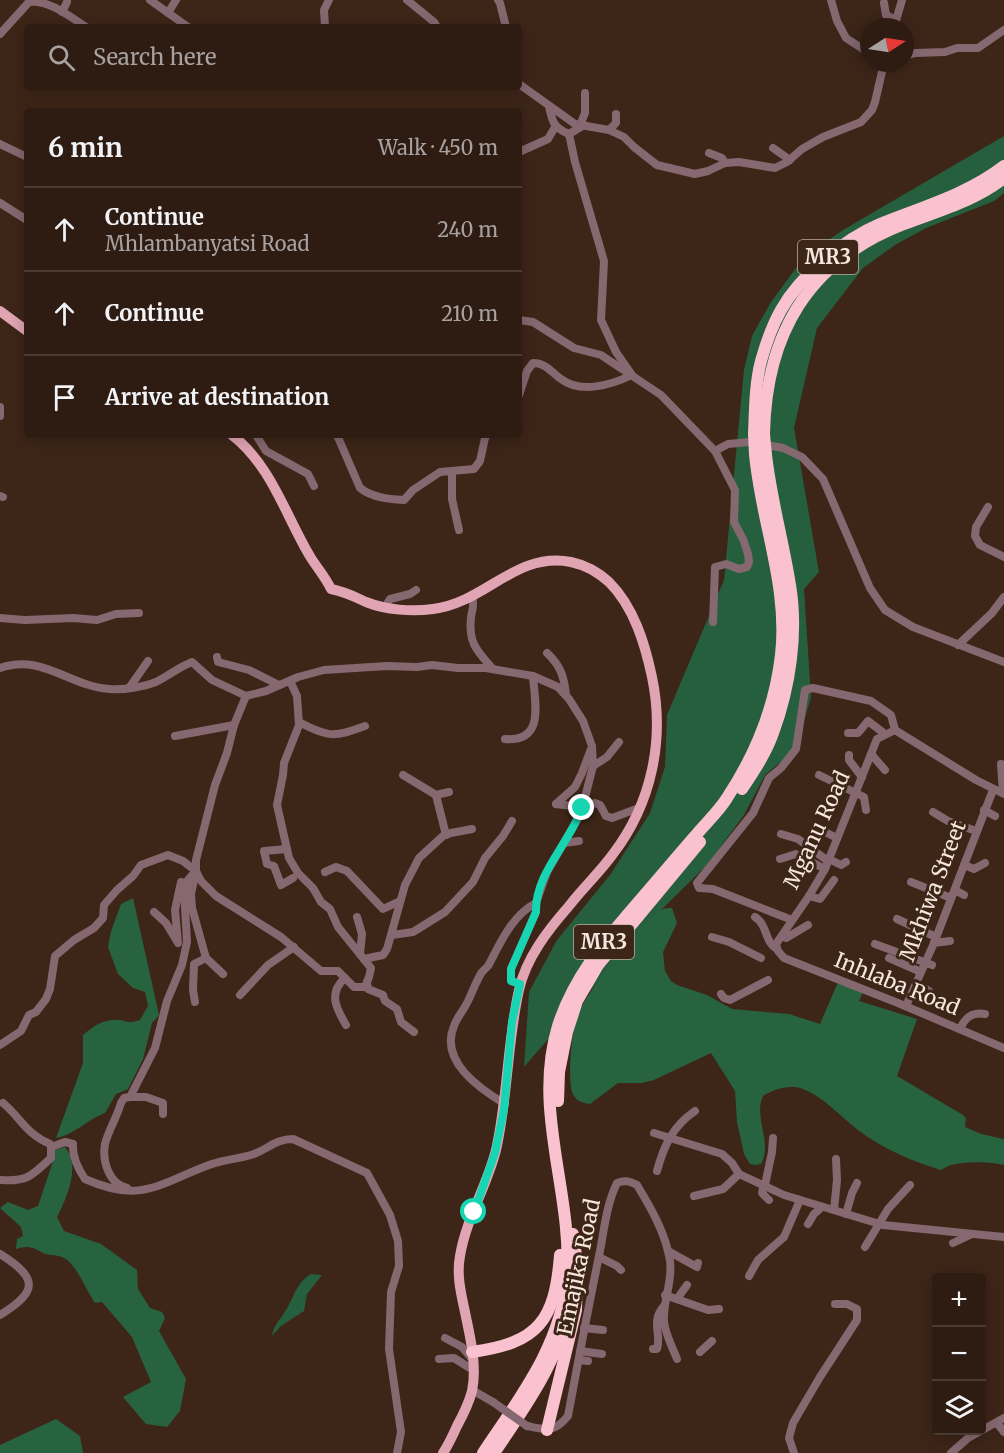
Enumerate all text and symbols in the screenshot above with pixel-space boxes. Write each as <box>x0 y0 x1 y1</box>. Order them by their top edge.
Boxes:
north arrow <box>860 18 914 72</box>
search box <box>24 24 522 90</box>
icon: search <box>45 41 78 74</box>
text: Search here <box>93 43 216 71</box>
text: 6 min <box>48 131 123 164</box>
text: Walk · 450 m <box>378 135 498 160</box>
text: Continue <box>105 203 204 231</box>
icon: ahead <box>48 213 81 246</box>
text: 240 m <box>437 217 498 242</box>
text: Mhlambanyatsi Road <box>105 231 310 256</box>
road number: MR3 <box>798 240 858 274</box>
icon: ahead <box>48 297 81 330</box>
text: Continue <box>105 299 204 327</box>
text: 210 m <box>441 301 498 326</box>
icon: arrive <box>48 381 81 414</box>
text: Arrive at destination <box>105 383 329 411</box>
street label: Mganu Road <box>777 766 856 893</box>
route end <box>568 794 594 820</box>
street label: Mkhiwa Street <box>893 817 972 965</box>
road number: MR3 <box>574 925 634 959</box>
street label: Inhlaba Road <box>831 946 964 1021</box>
street label: Emajika Road <box>551 1196 606 1337</box>
route start <box>460 1198 486 1224</box>
map controls <box>932 1273 986 1435</box>
button: + <box>932 1273 986 1327</box>
button: − <box>932 1327 986 1381</box>
button: layers <box>932 1381 986 1435</box>

